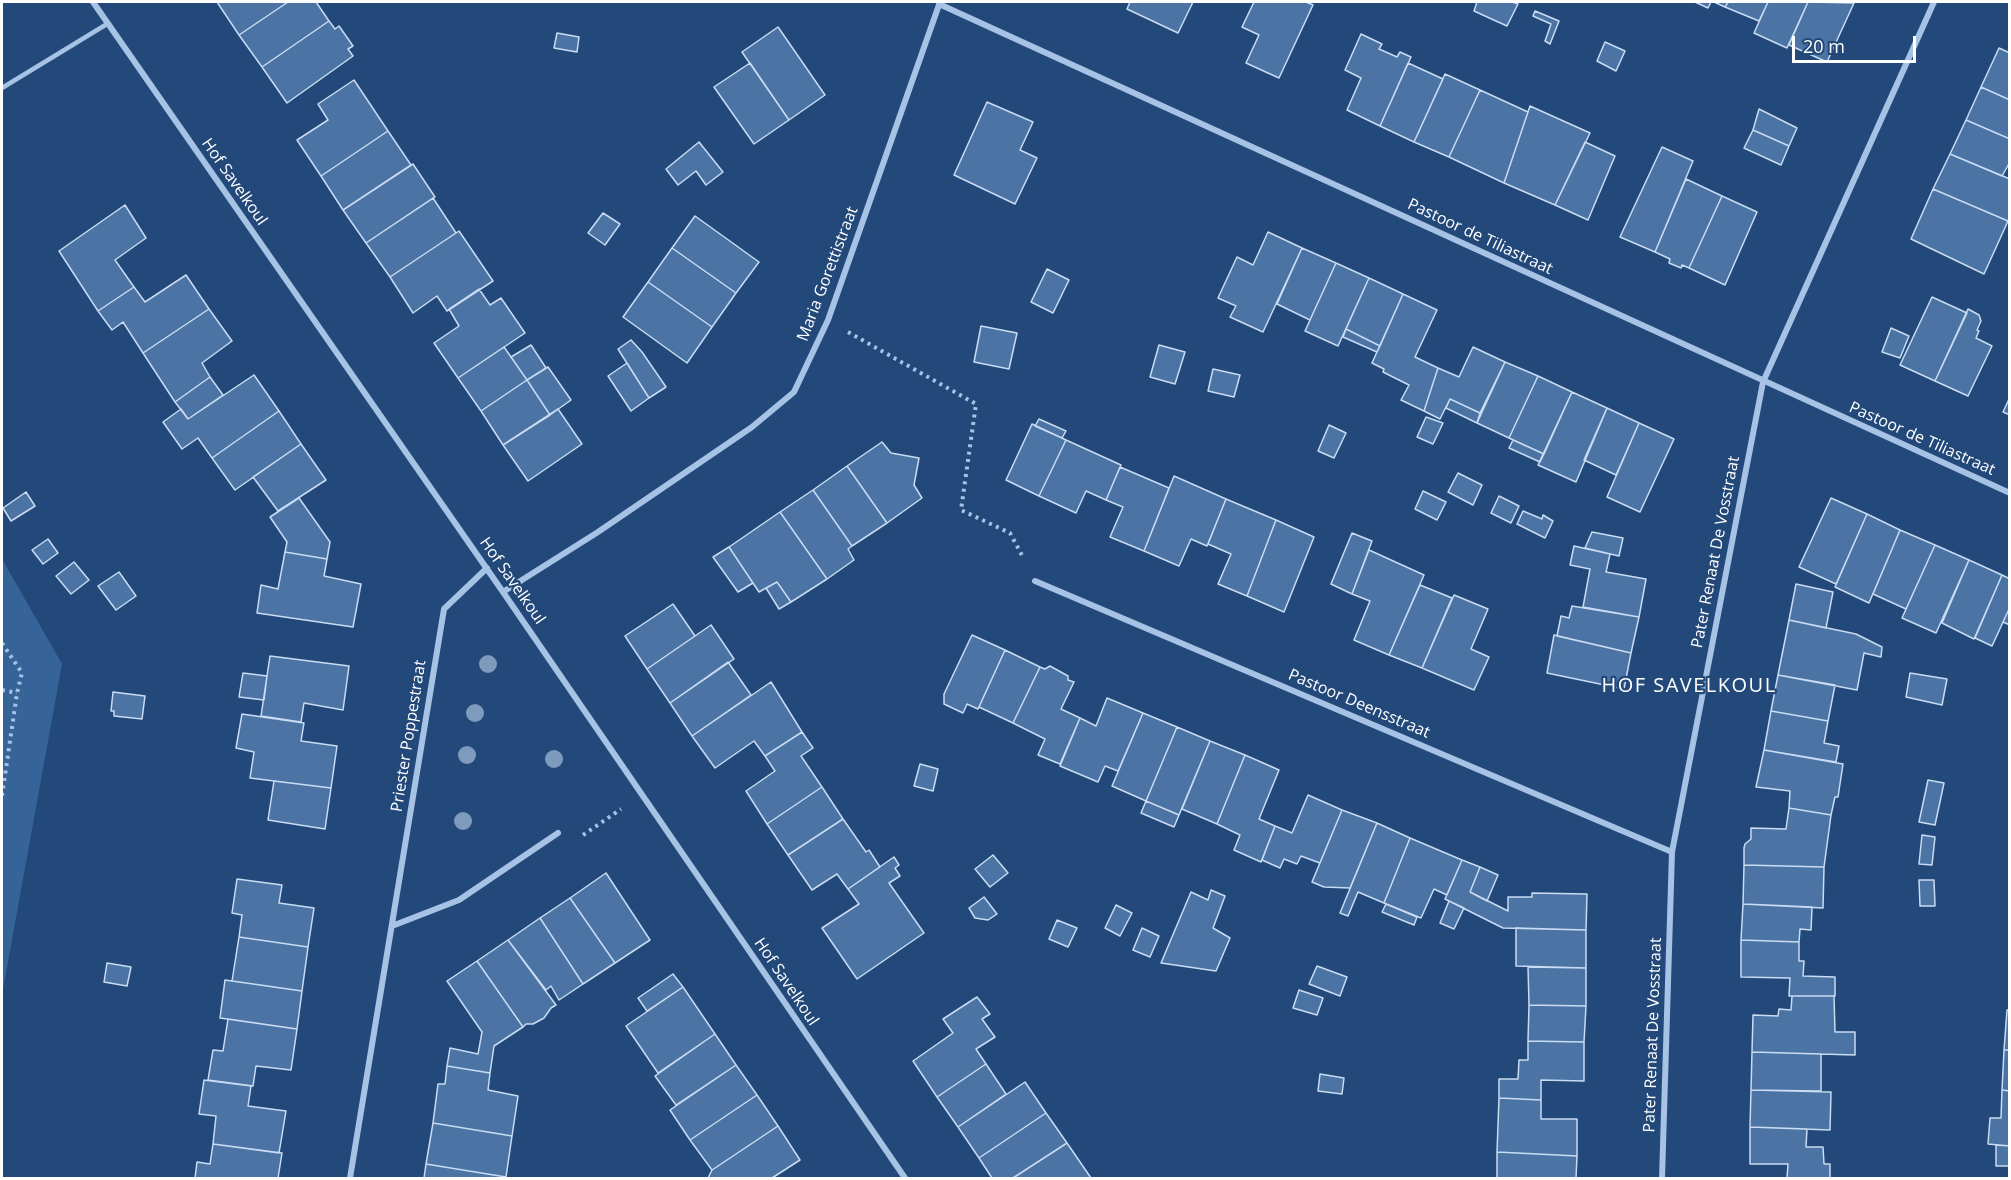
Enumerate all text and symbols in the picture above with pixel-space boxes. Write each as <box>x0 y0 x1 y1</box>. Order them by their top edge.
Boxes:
scale bar <box>1795 24 1920 62</box>
text: 20 m <box>1803 34 1845 58</box>
street label: Hof Savelkoul <box>197 135 271 229</box>
street label: Pastoor de Tiliastraat <box>1404 195 1556 279</box>
street label: Maria Gorettistraat <box>794 204 862 344</box>
street label: Pastoor de Tiliastraat <box>1846 398 1998 480</box>
street label: Pater Renaat De Vosstraat <box>1688 454 1744 650</box>
street label: Hof Savelkoul <box>475 534 549 628</box>
street label: Priester Poppestraat <box>388 659 430 813</box>
street label: Pastoor Deensstraat <box>1285 665 1433 743</box>
district label: HOF SAVELKOUL <box>1601 674 1777 698</box>
street label: Hof Savelkoul <box>750 935 822 1029</box>
street label: Pater Renaat De Vosstraat <box>1640 937 1666 1133</box>

